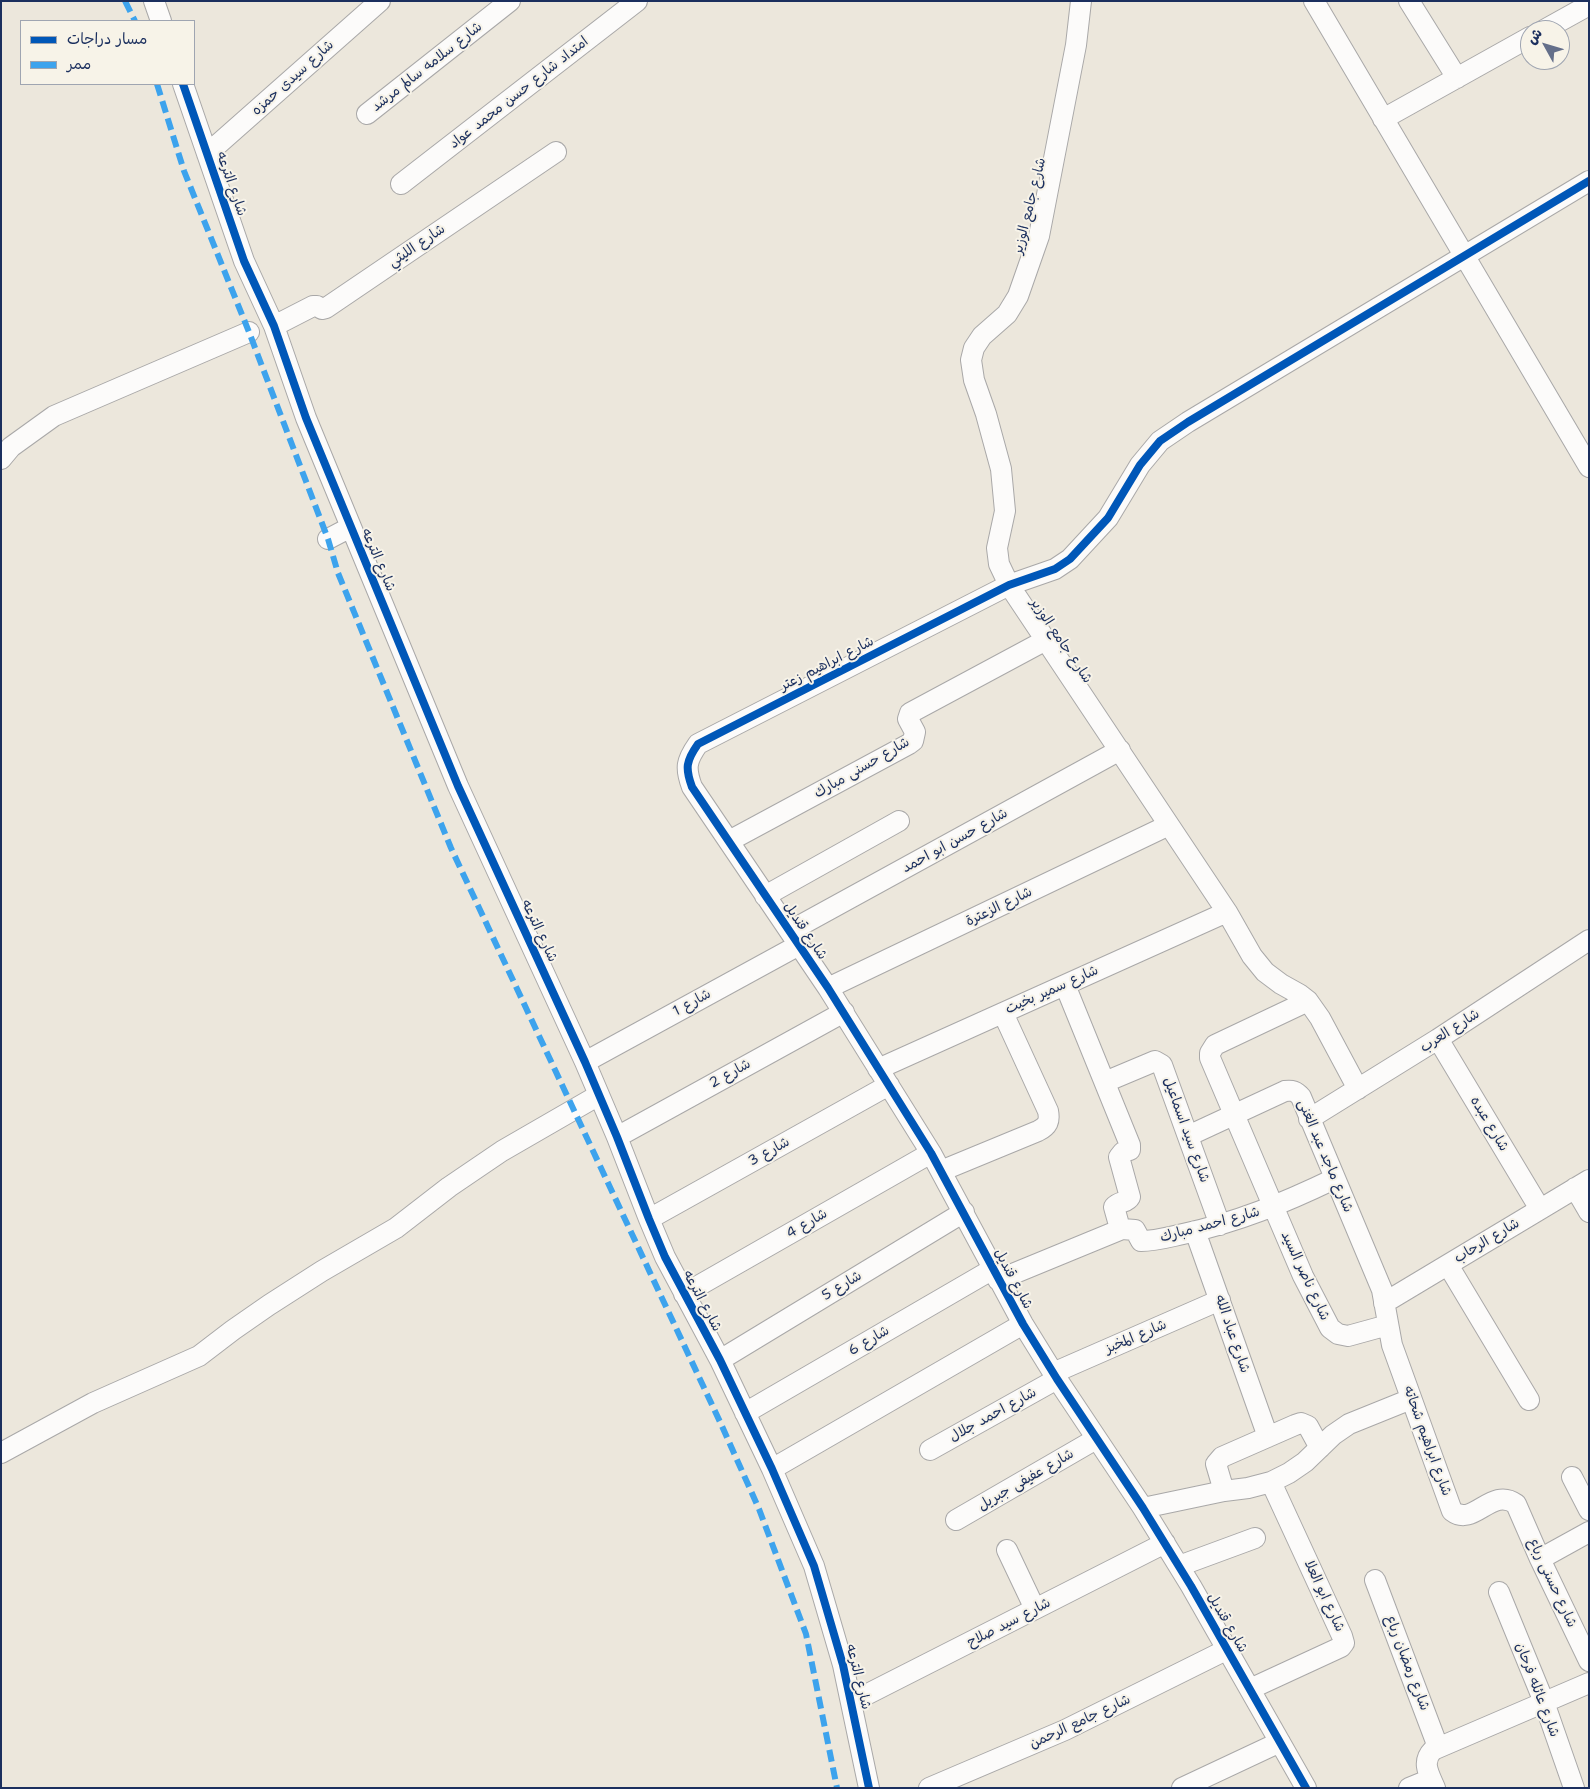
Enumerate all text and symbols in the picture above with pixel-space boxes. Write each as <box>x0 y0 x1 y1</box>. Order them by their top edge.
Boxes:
street label: شارع سلامه سالم مرشد <box>368 19 486 115</box>
legend <box>20 20 195 85</box>
north arrow <box>1520 20 1570 70</box>
text: ش <box>1522 25 1546 48</box>
text: مسار دراجات <box>67 29 147 49</box>
street label: امتداد شارع حسن محمد عواد <box>446 33 592 153</box>
street label: شارع سيدى حمزه <box>249 37 337 119</box>
text: ممر <box>67 54 91 74</box>
street label: شارع الترعه <box>212 150 250 218</box>
street label: شارع جامع الوزير <box>1010 156 1050 256</box>
street label: شارع الليثي <box>385 221 449 271</box>
street label: شارع الترعه <box>357 526 399 594</box>
street label: شارع جامع الوزير <box>1026 595 1096 687</box>
street label: شارع ابراهيم زعتر <box>777 633 877 695</box>
street label: شارع حسنى مبارك <box>811 734 913 802</box>
street label: شارع حسن ابو احمد <box>899 805 1011 877</box>
street label: شارع الزعترة <box>963 884 1035 930</box>
street label: شارع الترعه <box>517 897 561 965</box>
street label: شارع قنديل <box>780 899 830 963</box>
street label: شارع سمير بخيت <box>1003 962 1101 1018</box>
street label: شارع 1 <box>670 986 714 1020</box>
street label: شارع العرب <box>1417 1006 1483 1056</box>
street label: شارع 2 <box>706 1056 754 1092</box>
street label: شارع سيد اسماعيل <box>1159 1075 1213 1185</box>
street label: شارع عبده <box>1466 1094 1512 1154</box>
street label: شارع ماجد عبد الغنى <box>1294 1097 1356 1215</box>
street label: شارع 3 <box>745 1134 793 1170</box>
street label: شارع احمد مبارك <box>1158 1204 1262 1246</box>
street label: شارع 4 <box>783 1206 831 1242</box>
street label: شارع الرحاب <box>1451 1215 1523 1267</box>
street label: شارع ناصر السيد <box>1277 1229 1333 1323</box>
street label: شارع قنديل <box>990 1246 1036 1312</box>
street label: شارع الترعه <box>679 1268 725 1334</box>
street label: شارع 5 <box>819 1268 865 1304</box>
street label: شارع عباد الله <box>1211 1293 1253 1375</box>
street label: شارع المخبز <box>1103 1316 1169 1358</box>
street label: شارع 6 <box>845 1323 893 1359</box>
street label: شارع احمد جلال <box>947 1384 1039 1446</box>
street label: شارع ابراهيم شحاته <box>1399 1384 1455 1498</box>
street label: شارع عفيفى جبريل <box>975 1446 1077 1514</box>
street label: شارع حسنى رباع <box>1524 1536 1580 1630</box>
street label: شارع ابو العلا <box>1300 1557 1348 1635</box>
street label: شارع قنديل <box>1203 1590 1251 1656</box>
street label: شارع سيد صلاح <box>964 1595 1054 1651</box>
street label: شارع رمضان رباع <box>1381 1613 1433 1713</box>
street label: شارع عائله فرحان <box>1511 1640 1563 1740</box>
street label: شارع الترعه <box>842 1643 874 1711</box>
street label: شارع جامع الرحمن <box>1027 1691 1133 1753</box>

